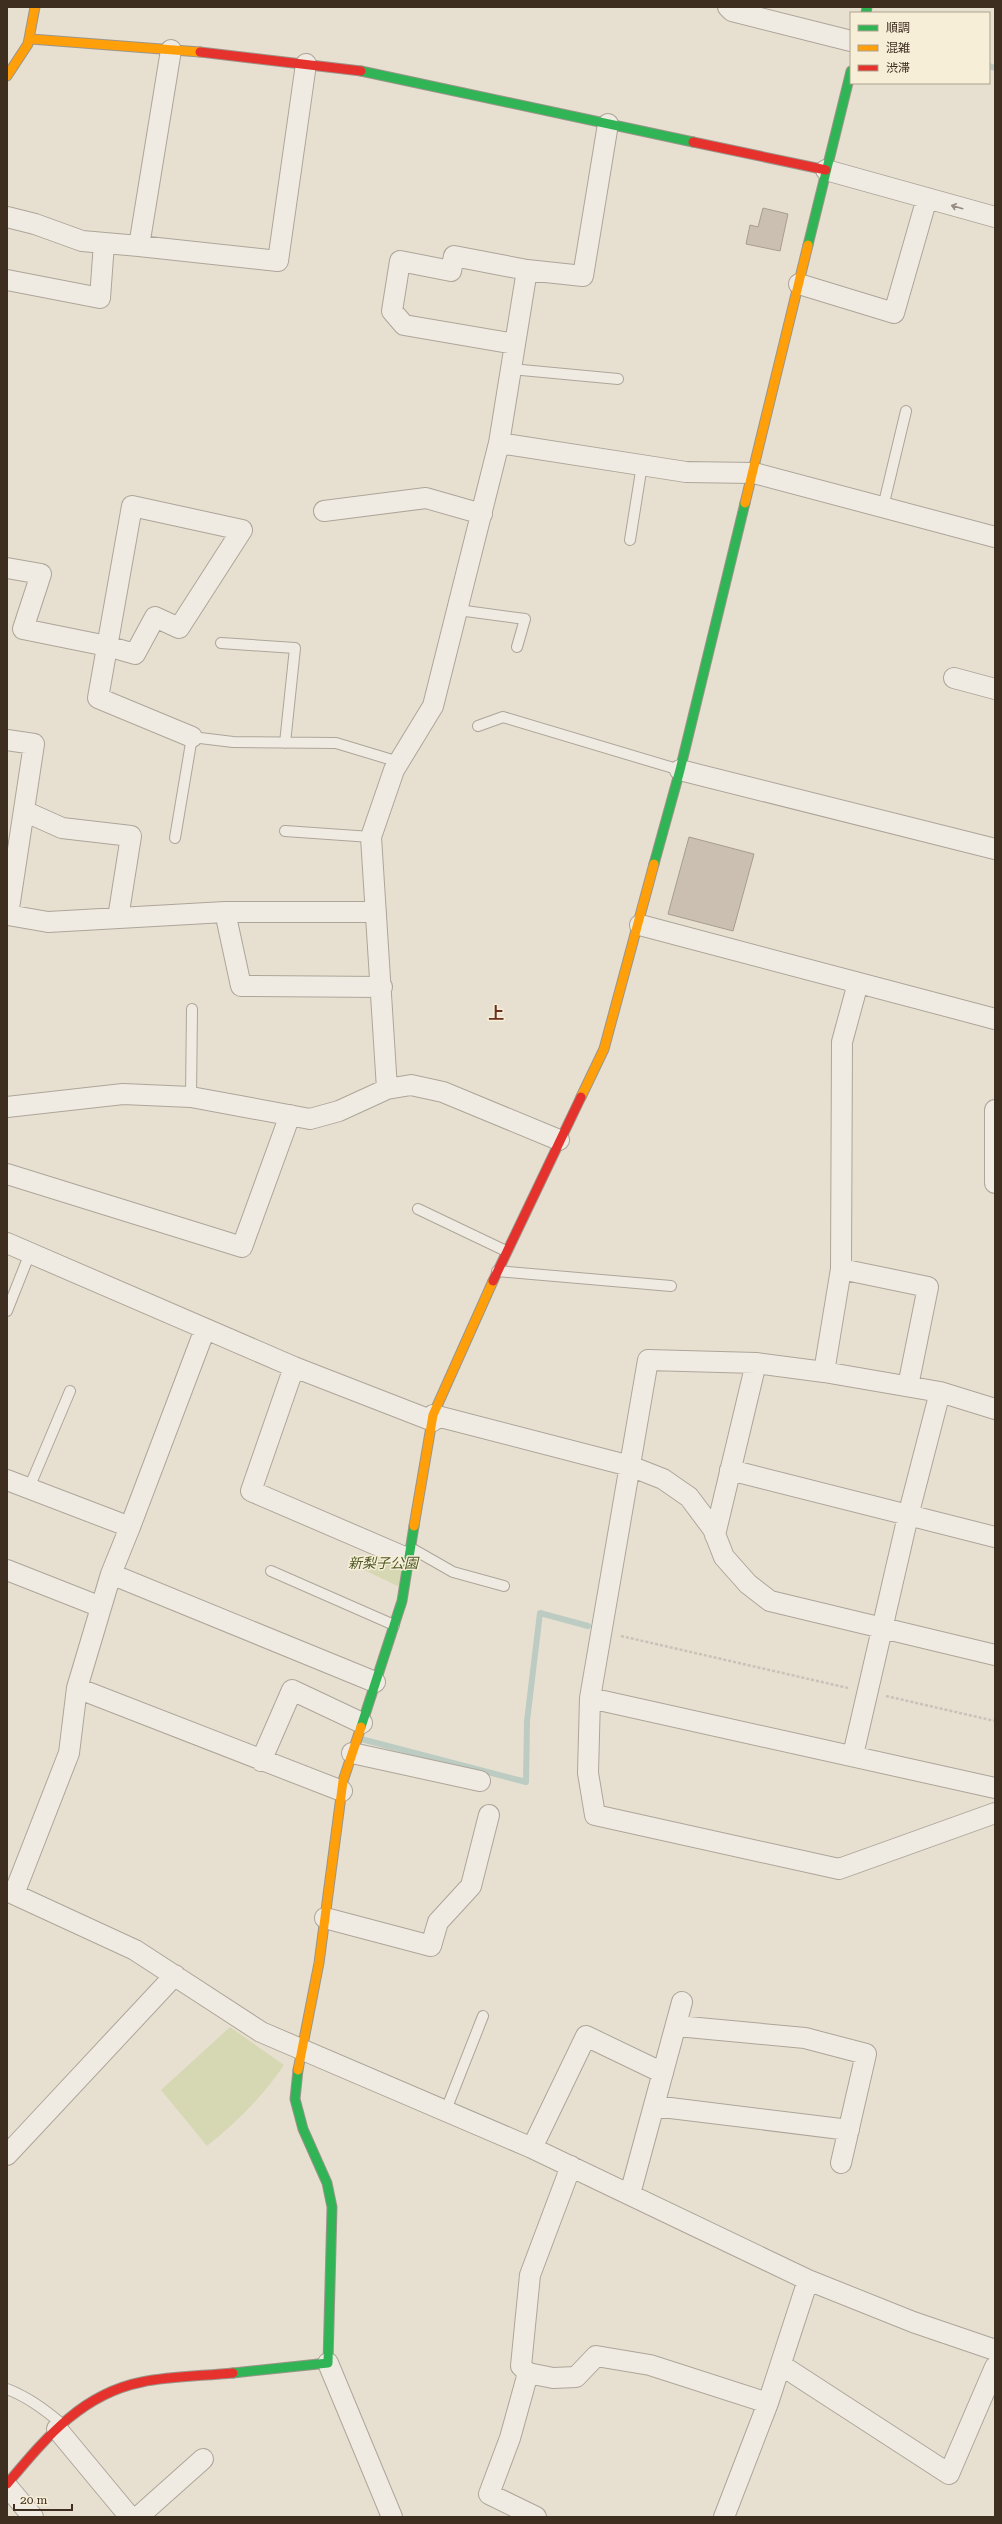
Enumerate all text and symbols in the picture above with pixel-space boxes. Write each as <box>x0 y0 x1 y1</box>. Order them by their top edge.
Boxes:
legend <box>850 12 990 84</box>
text: 順調 <box>886 21 910 35</box>
text: 混雑 <box>886 41 910 55</box>
text: 渋滞 <box>886 61 910 75</box>
one-way arrow <box>951 203 964 210</box>
district label: 上 <box>488 1004 504 1023</box>
park label: 新梨子公園 <box>348 1555 420 1571</box>
scale bar <box>14 2486 72 2512</box>
text: 20 m <box>20 2493 47 2507</box>

